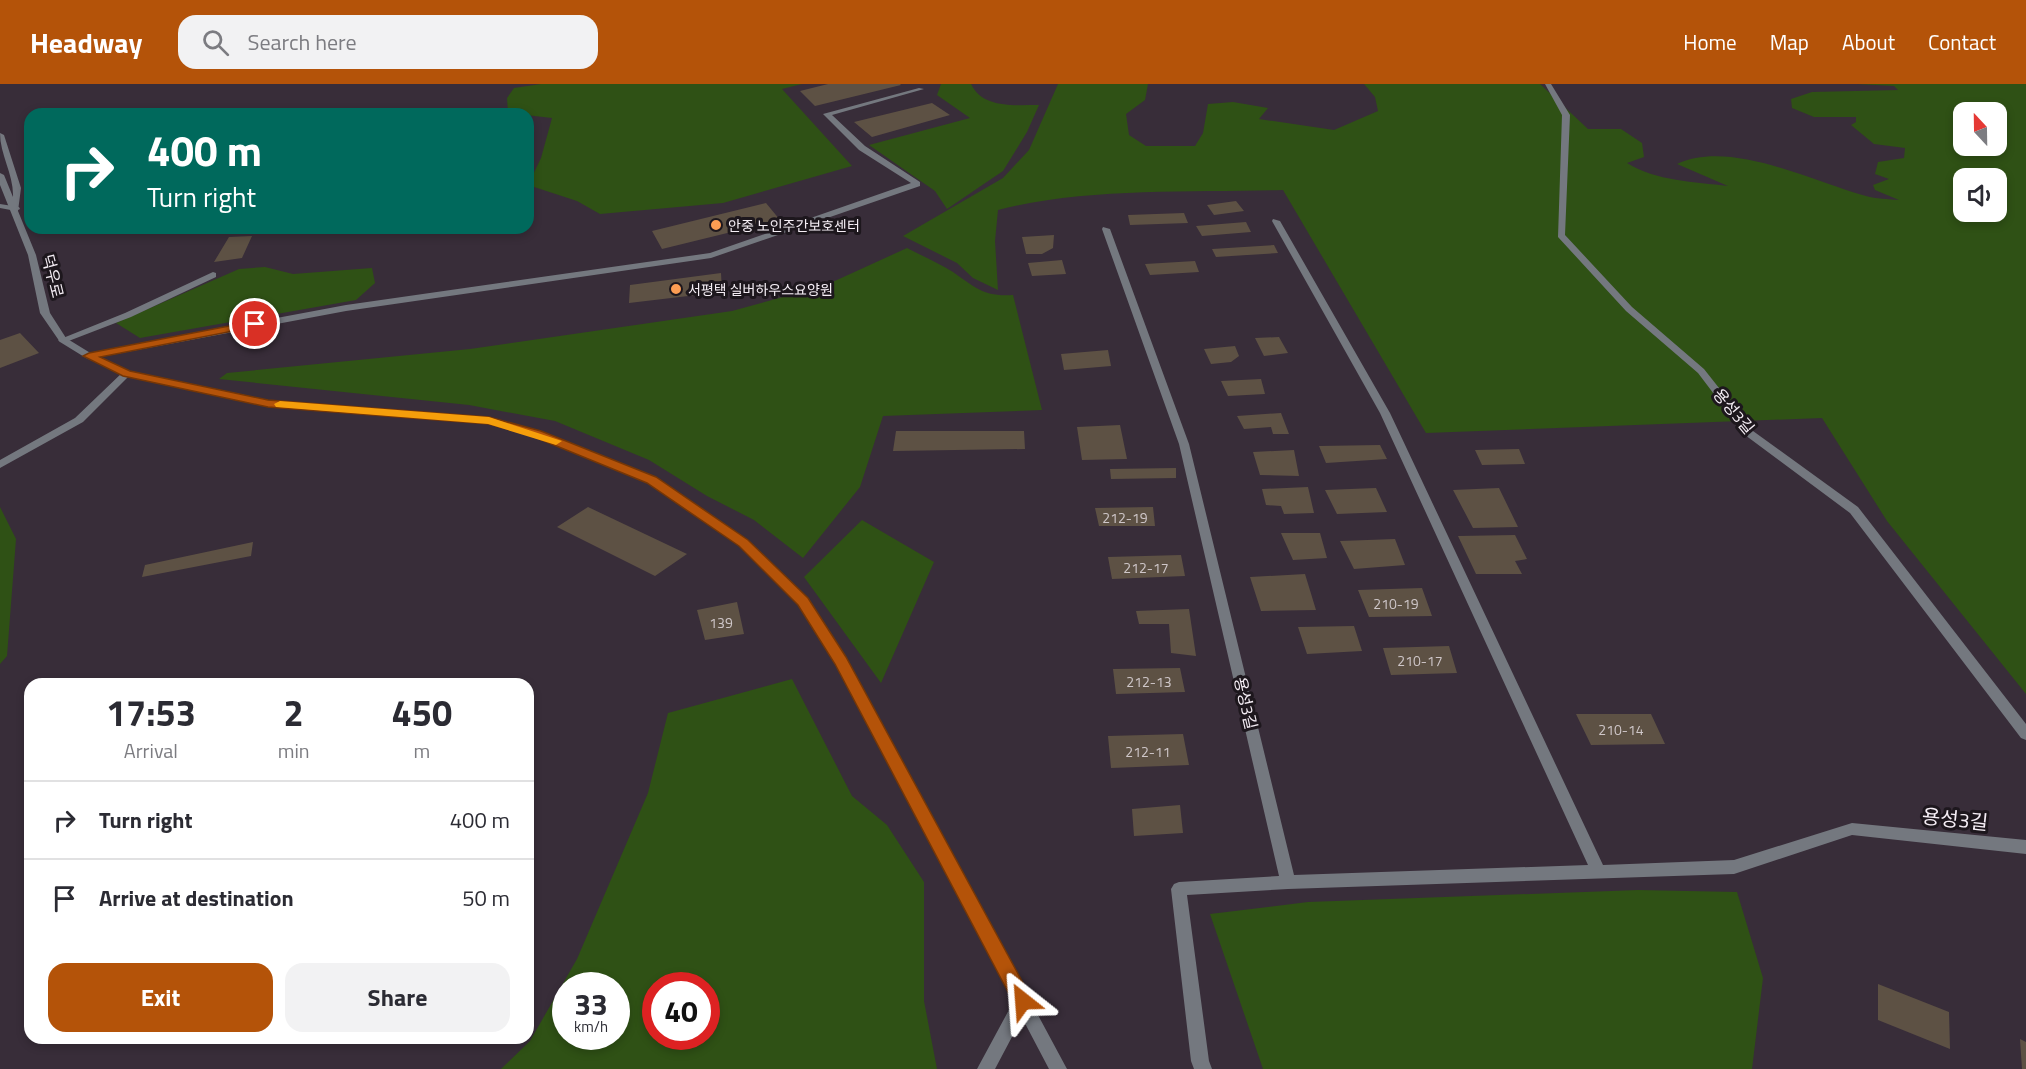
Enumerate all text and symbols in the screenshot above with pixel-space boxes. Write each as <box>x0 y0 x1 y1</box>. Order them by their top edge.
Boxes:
search box <box>178 15 598 69</box>
text: Headway <box>30 21 142 64</box>
text: Search here <box>247 25 357 59</box>
icon: search <box>199 26 232 59</box>
text: Home <box>1683 26 1737 58</box>
text: Map <box>1770 26 1809 58</box>
text: About <box>1842 26 1895 58</box>
text: Contact <box>1928 26 1996 58</box>
north arrow <box>1953 102 2007 156</box>
map controls <box>1953 102 2007 222</box>
text: 400 m <box>147 118 262 182</box>
icon: right <box>48 132 126 210</box>
button: sound <box>1953 168 2007 222</box>
text: Turn right <box>147 176 256 217</box>
place label: 안중 노인주간보호센터 <box>728 215 860 236</box>
marker: 안중 노인주간보호센터 <box>709 218 723 232</box>
street label: 덕우로 <box>36 252 70 301</box>
place label: 서평택 실버하우스요양원 <box>688 279 833 300</box>
marker: 서평택 실버하우스요양원 <box>669 282 683 296</box>
pin <box>229 298 280 349</box>
icon: arrive <box>238 307 271 340</box>
street label: 용성3길 <box>1708 383 1760 439</box>
house number: 212-19 <box>1102 507 1148 528</box>
house number: 212-17 <box>1123 557 1169 578</box>
house number: 210-19 <box>1373 593 1419 614</box>
house number: 139 <box>709 612 733 633</box>
house number: 210-17 <box>1397 650 1443 671</box>
house number: 212-13 <box>1126 671 1172 692</box>
street label: 용성3길 <box>1228 674 1264 732</box>
text: 17:53 <box>106 685 196 740</box>
text: 2 <box>284 685 304 740</box>
text: 450 <box>392 685 452 740</box>
house number: 210-14 <box>1598 719 1644 740</box>
text: Arrival <box>124 735 178 766</box>
text: min <box>278 735 310 766</box>
text: m <box>413 735 430 766</box>
house number: 212-11 <box>1125 741 1171 762</box>
street label: 용성3길 <box>1920 800 1990 838</box>
text: Turn right <box>99 803 193 837</box>
text: 400 m <box>450 803 510 837</box>
icon: right <box>48 804 81 837</box>
text: Arrive at destination <box>99 881 294 915</box>
text: 50 m <box>462 881 510 915</box>
icon: arrive <box>48 882 81 915</box>
button: Exit <box>48 963 273 1032</box>
button: Share <box>285 963 510 1032</box>
position arrow <box>991 969 1055 1033</box>
speed limit sign: 40 <box>642 972 720 1050</box>
text: 33 <box>574 981 608 1027</box>
text: km/h <box>574 1015 608 1038</box>

